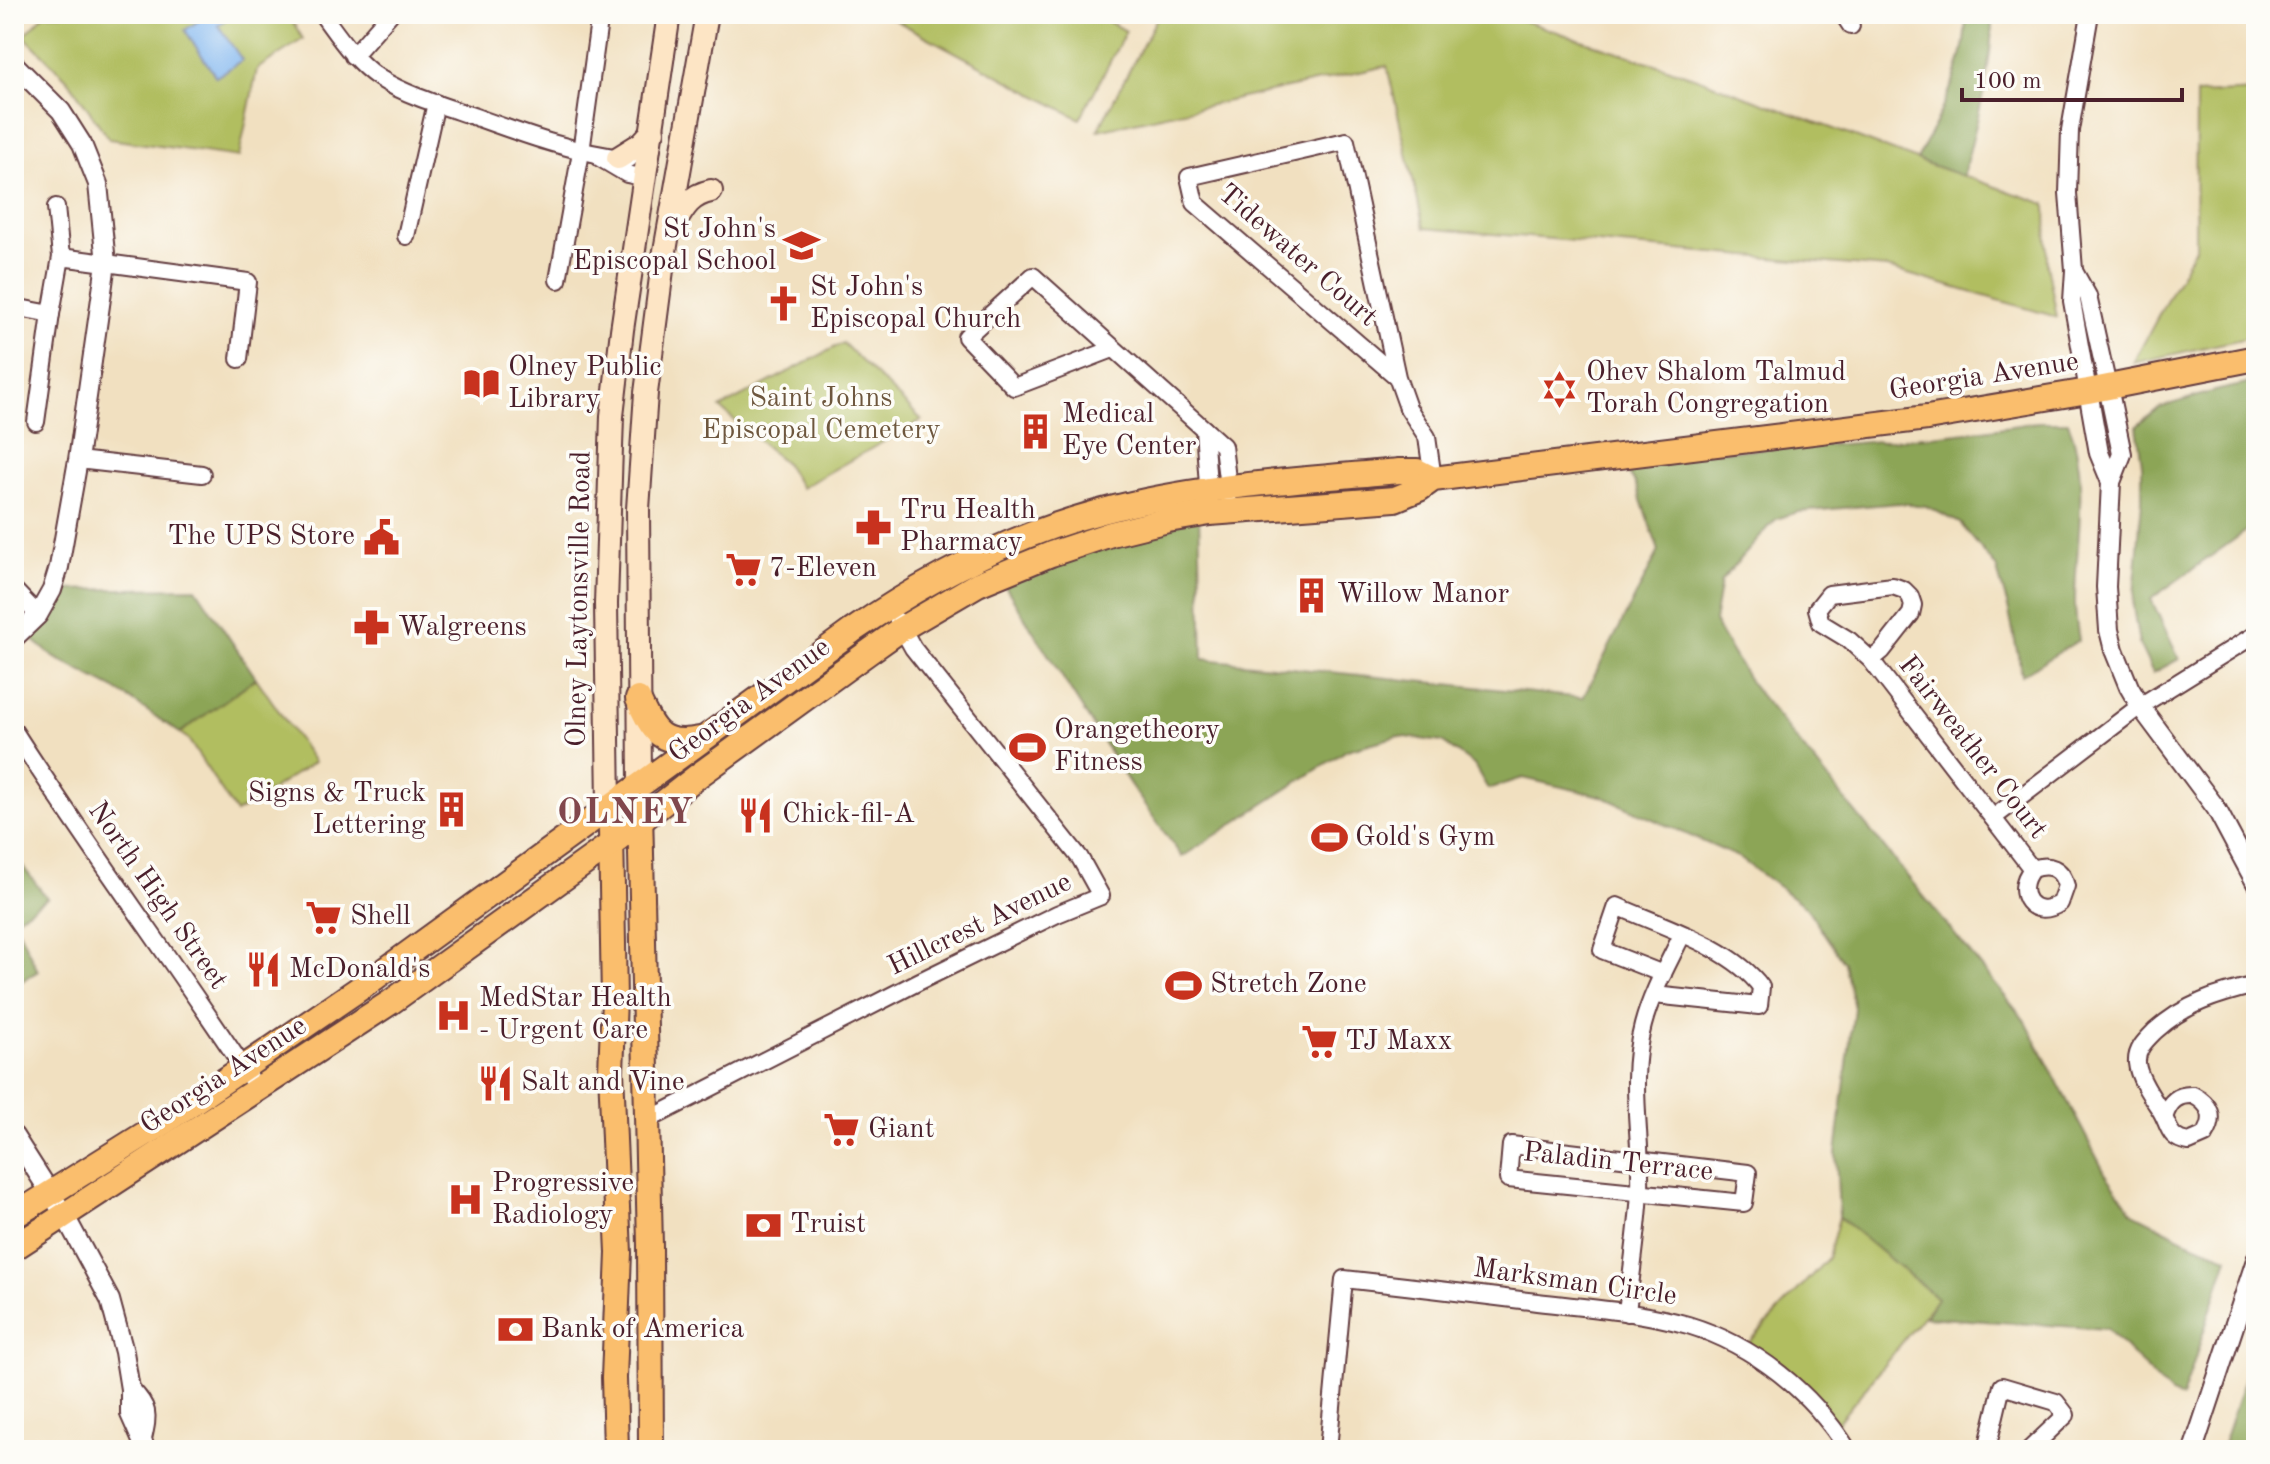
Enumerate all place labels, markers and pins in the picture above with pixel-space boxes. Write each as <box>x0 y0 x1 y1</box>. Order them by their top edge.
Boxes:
place label: St John's Episcopal School <box>572 216 776 276</box>
school or university icon: St John's Episcopal School <box>783 227 821 265</box>
place label: St John's Episcopal Church <box>810 274 1021 334</box>
church icon: St John's Episcopal Church <box>765 285 803 323</box>
place label: Olney Public Library <box>508 354 662 414</box>
place label: Ohev Shalom Talmud Torah Congregation <box>1586 359 1846 419</box>
library icon: Olney Public Library <box>463 365 501 403</box>
synagogue icon: Ohev Shalom Talmud Torah Congregation <box>1541 370 1579 408</box>
place label: Medical Eye Center <box>1062 401 1196 461</box>
building icon: Medical Eye Center <box>1017 412 1055 450</box>
place label: Tru Health Pharmacy <box>900 497 1036 557</box>
pharmacy icon: Tru Health Pharmacy <box>855 508 893 546</box>
public building icon: The UPS Store <box>362 518 400 556</box>
place label: The UPS Store <box>168 523 355 551</box>
supermarket icon: 7-Eleven <box>724 550 762 588</box>
place label: 7-Eleven <box>769 555 877 583</box>
building icon: Willow Manor <box>1292 576 1330 614</box>
place label: Willow Manor <box>1337 581 1509 609</box>
pharmacy icon: Walgreens <box>353 609 391 647</box>
place label: Walgreens <box>398 614 527 642</box>
place label: Orangetheory Fitness <box>1054 717 1220 777</box>
sports icon: Orangetheory Fitness <box>1009 728 1047 766</box>
place label: Signs & Truck Lettering <box>248 780 426 840</box>
building icon: Signs & Truck Lettering <box>433 791 471 829</box>
restaurant icon: Chick-fil-A <box>737 796 775 834</box>
place label: Chick-fil-A <box>782 801 915 829</box>
sports icon: Gold's Gym <box>1310 819 1348 857</box>
place label: Gold's Gym <box>1355 824 1495 852</box>
supermarket icon: Shell <box>305 898 343 936</box>
place label: Shell <box>350 903 411 931</box>
restaurant icon: McDonald's <box>244 951 282 989</box>
place label: McDonald's <box>289 956 430 984</box>
sports icon: Stretch Zone <box>1165 966 1203 1004</box>
place label: Stretch Zone <box>1210 971 1367 999</box>
place label: MedStar Health - Urgent Care <box>479 985 672 1045</box>
hospital icon: MedStar Health - Urgent Care <box>434 996 472 1034</box>
supermarket icon: TJ Maxx <box>1300 1023 1338 1061</box>
place label: TJ Maxx <box>1345 1028 1452 1056</box>
restaurant icon: Salt and Vine <box>476 1064 514 1102</box>
place label: Salt and Vine <box>521 1069 685 1097</box>
supermarket icon: Giant <box>823 1111 861 1149</box>
place label: Giant <box>868 1116 934 1144</box>
place label: Progressive Radiology <box>492 1170 634 1230</box>
hospital icon: Progressive Radiology <box>447 1181 485 1219</box>
bank icon: Truist <box>745 1206 783 1244</box>
place label: Truist <box>790 1211 866 1239</box>
bank icon: Bank of America <box>496 1311 534 1349</box>
place label: Bank of America <box>541 1316 744 1344</box>

